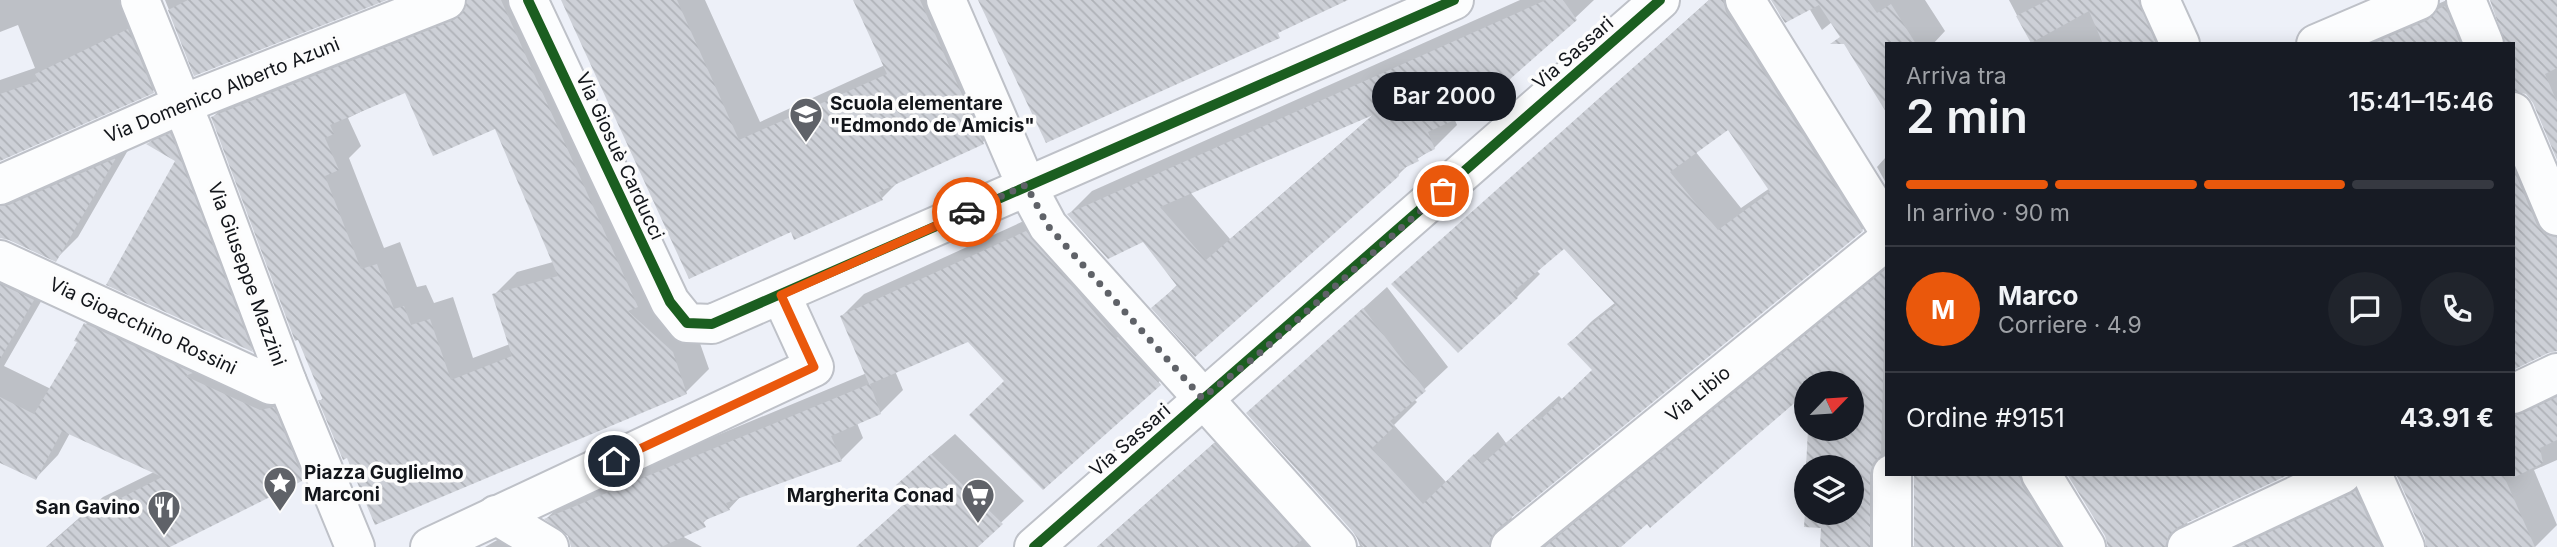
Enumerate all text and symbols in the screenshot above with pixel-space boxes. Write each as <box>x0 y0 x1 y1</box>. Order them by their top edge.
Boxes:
street label: Via Sassari <box>1528 12 1618 94</box>
street label: Via Domenico Alberto Azuni <box>101 32 343 148</box>
text: Arriva tra <box>1906 62 2007 90</box>
street label: Via Giosuè Carducci <box>571 69 669 243</box>
callout: Bar 2000 <box>1371 72 1515 121</box>
text: Bar 2000 <box>1392 82 1496 110</box>
text: 15:41–15:46 <box>2348 86 2494 117</box>
text: 2 min <box>1906 88 2028 144</box>
place label: Scuola elementare "Edmondo de Amicis" <box>830 92 1035 137</box>
school or university icon: Scuola elementare "Edmondo de Amicis" <box>787 95 825 144</box>
pin <box>1413 161 1473 221</box>
icon: bag <box>1424 172 1462 210</box>
courier <box>932 177 1002 247</box>
street label: Via Giuseppe Mazzini <box>203 179 291 369</box>
icon: car <box>948 193 986 231</box>
text: In arrivo · 90 m <box>1906 199 2070 227</box>
street label: Via Gioacchino Rossini <box>46 272 240 380</box>
button: chat <box>2328 272 2402 346</box>
button: phone <box>2420 272 2494 346</box>
text: Marco <box>1998 280 2079 311</box>
text: M <box>1931 294 1955 325</box>
text: Corriere · 4.9 <box>1998 311 2142 339</box>
street label: Via Libio <box>1661 361 1735 427</box>
north arrow <box>1794 371 1864 441</box>
map controls <box>1794 371 1864 525</box>
street label: Via Sassari <box>1085 399 1175 481</box>
text: Ordine #9151 <box>1906 402 2065 433</box>
text: 43.91 € <box>2400 402 2494 433</box>
pin <box>584 431 644 491</box>
icon: home <box>595 442 633 480</box>
button: layers <box>1794 455 1864 525</box>
place label: Piazza Guglielmo Marconi <box>304 461 464 506</box>
place icon: Piazza Guglielmo Marconi <box>261 464 299 513</box>
supermarket icon: Margherita Conad <box>959 476 997 525</box>
place label: Margherita Conad <box>787 484 954 507</box>
restaurant icon: San Gavino <box>145 488 183 537</box>
place label: San Gavino <box>35 496 140 519</box>

